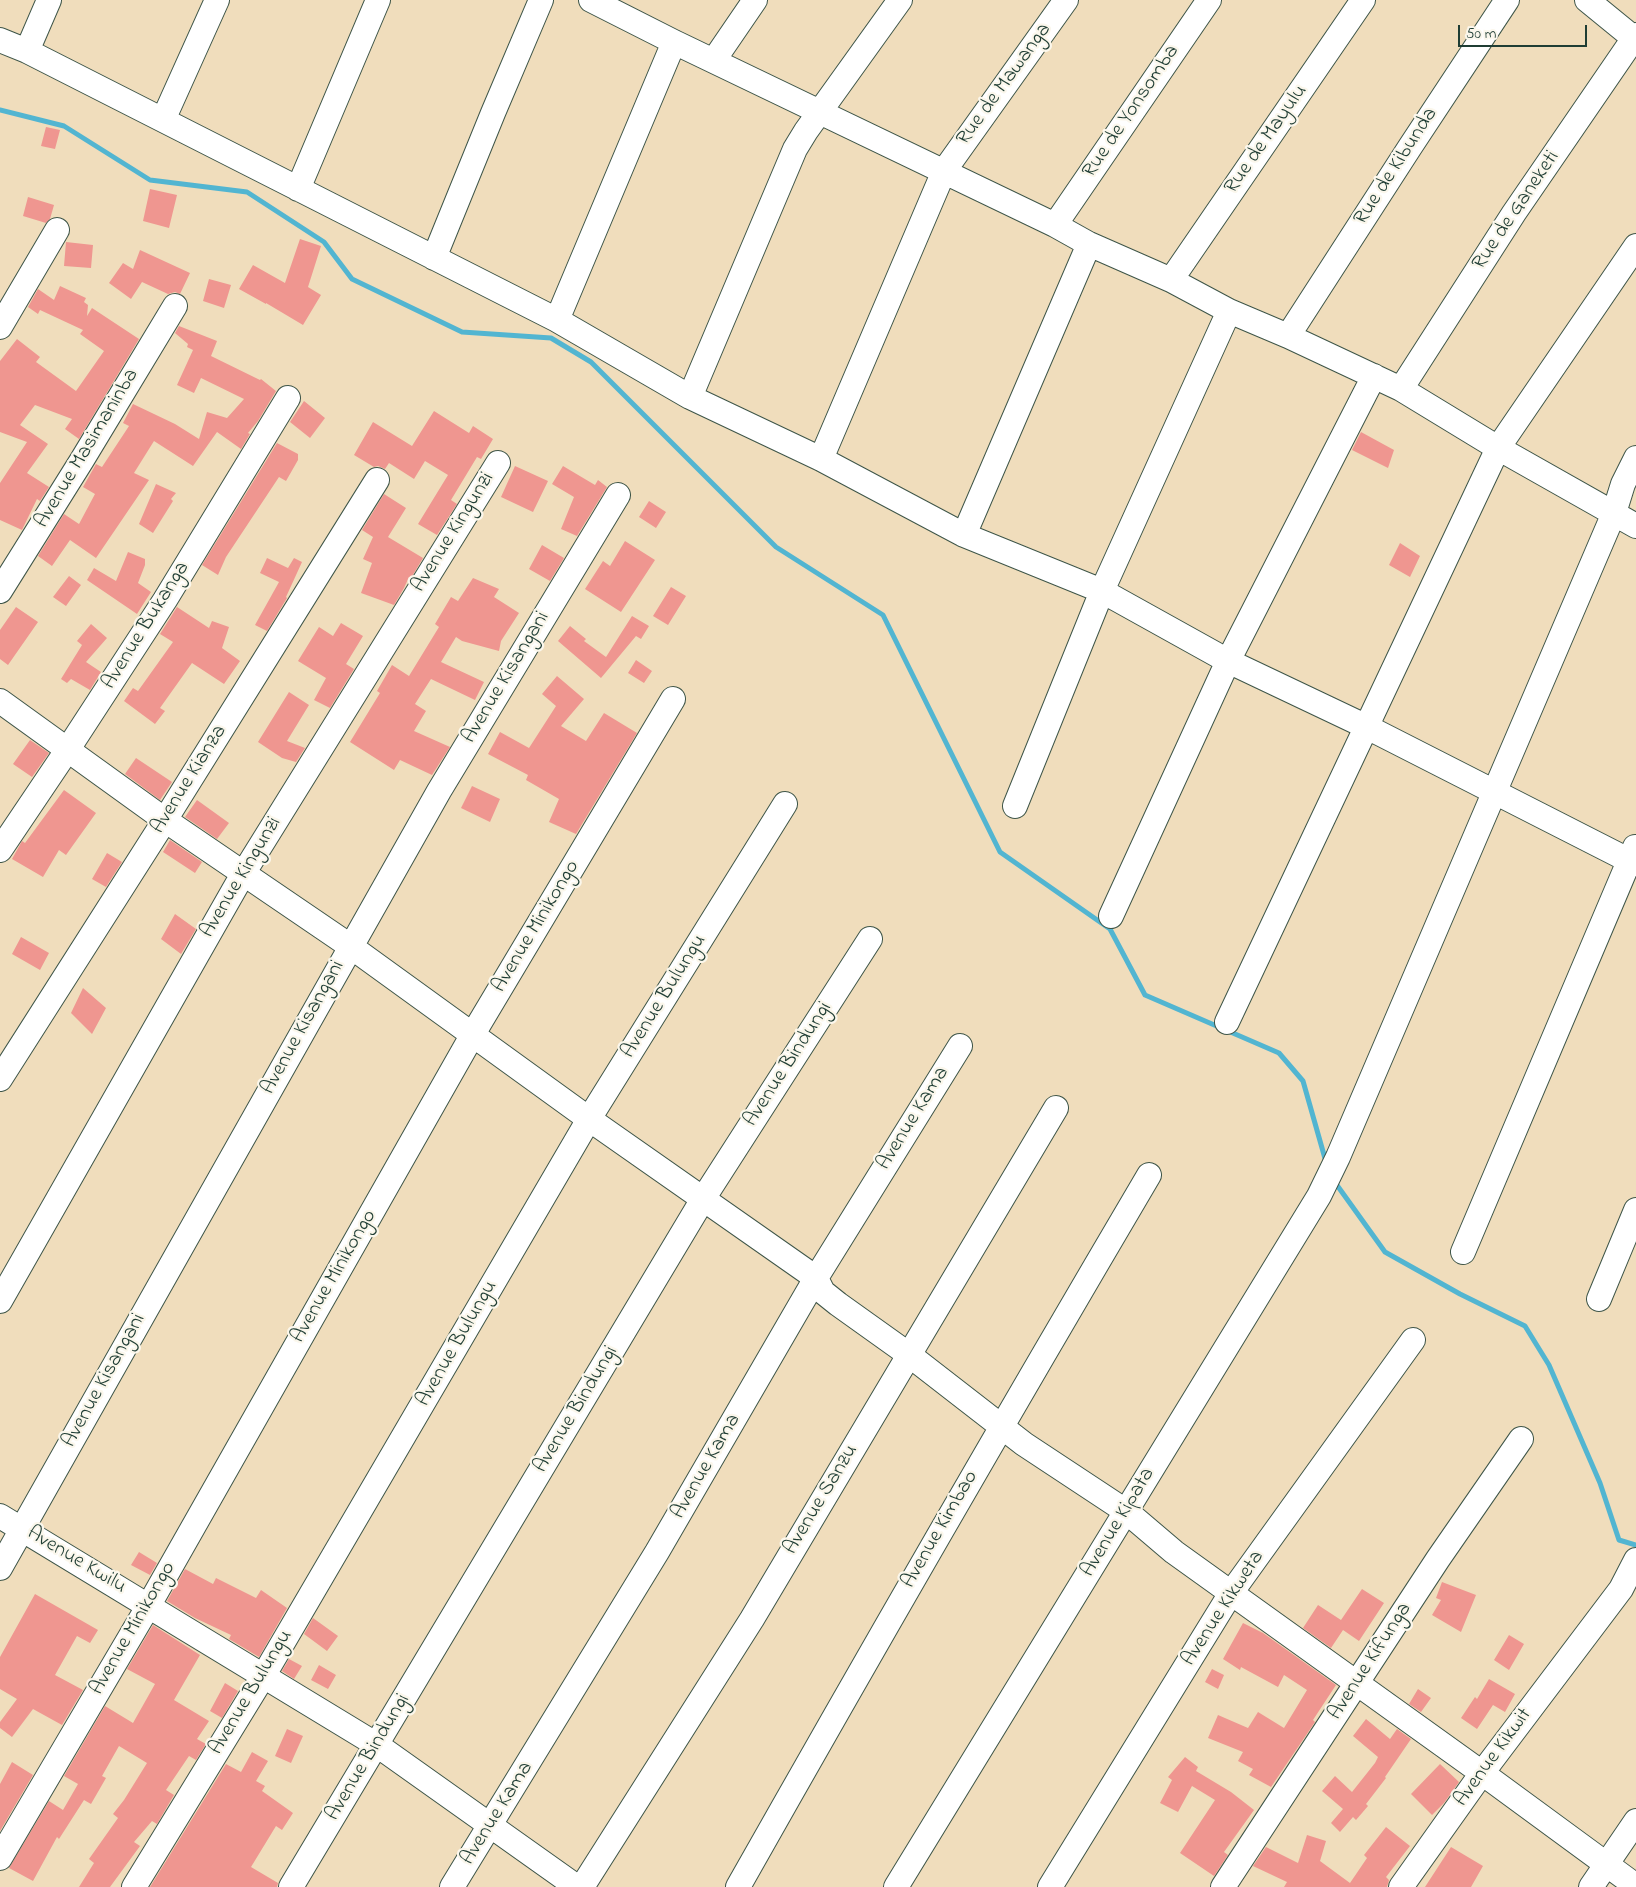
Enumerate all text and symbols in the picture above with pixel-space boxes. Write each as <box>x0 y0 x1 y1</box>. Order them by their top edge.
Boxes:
scale bar <box>1461 15 1590 47</box>
street label: Rue de Mawanga <box>952 19 1058 151</box>
text: 50 m <box>1466 23 1496 45</box>
street label: Rue de Yonsomba <box>1078 41 1186 183</box>
street label: Rue de Mayulu <box>1220 80 1314 200</box>
street label: Rue de Kibunda <box>1350 103 1444 231</box>
street label: Rue de Ganeketi <box>1468 147 1566 275</box>
street label: Avenue Masimaninba <box>31 365 145 533</box>
street label: Avenue Kingunzi <box>407 468 501 598</box>
street label: Avenue Bukanga <box>98 557 196 695</box>
street label: Avenue Kisangani <box>458 608 556 748</box>
street label: Avenue Kianza <box>147 721 233 839</box>
street label: Avenue Kingunzi <box>196 813 288 943</box>
street label: Avenue Minikongo <box>488 856 586 998</box>
street label: Avenue Bulungu <box>617 930 713 1064</box>
street label: Avenue Kisangani <box>257 957 351 1099</box>
street label: Avenue Bindungi <box>739 998 839 1132</box>
street label: Avenue Kama <box>872 1063 956 1175</box>
street label: Avenue Minikongo <box>287 1206 383 1348</box>
street label: Avenue Bulungu <box>412 1276 504 1412</box>
street label: Avenue Kisangani <box>58 1310 152 1452</box>
street label: Avenue Bindungi <box>529 1342 625 1478</box>
street label: Avenue Kama <box>667 1410 747 1524</box>
street label: Avenue Sanzu <box>779 1440 865 1560</box>
street label: Avenue Kipata <box>1076 1464 1162 1582</box>
street label: Avenue Kimbao <box>897 1467 985 1593</box>
street label: Avenue Kwilu <box>22 1522 130 1600</box>
street label: Avenue Kikweta <box>1177 1546 1271 1672</box>
street label: Avenue Minikongo <box>86 1558 182 1700</box>
street label: Avenue Kifunga <box>1324 1599 1418 1725</box>
street label: Avenue Bulungu <box>205 1626 299 1760</box>
street label: Avenue Bindungi <box>321 1690 417 1826</box>
street label: Avenue Kikwit <box>1450 1704 1538 1812</box>
street label: Avenue Kama <box>456 1758 540 1870</box>

